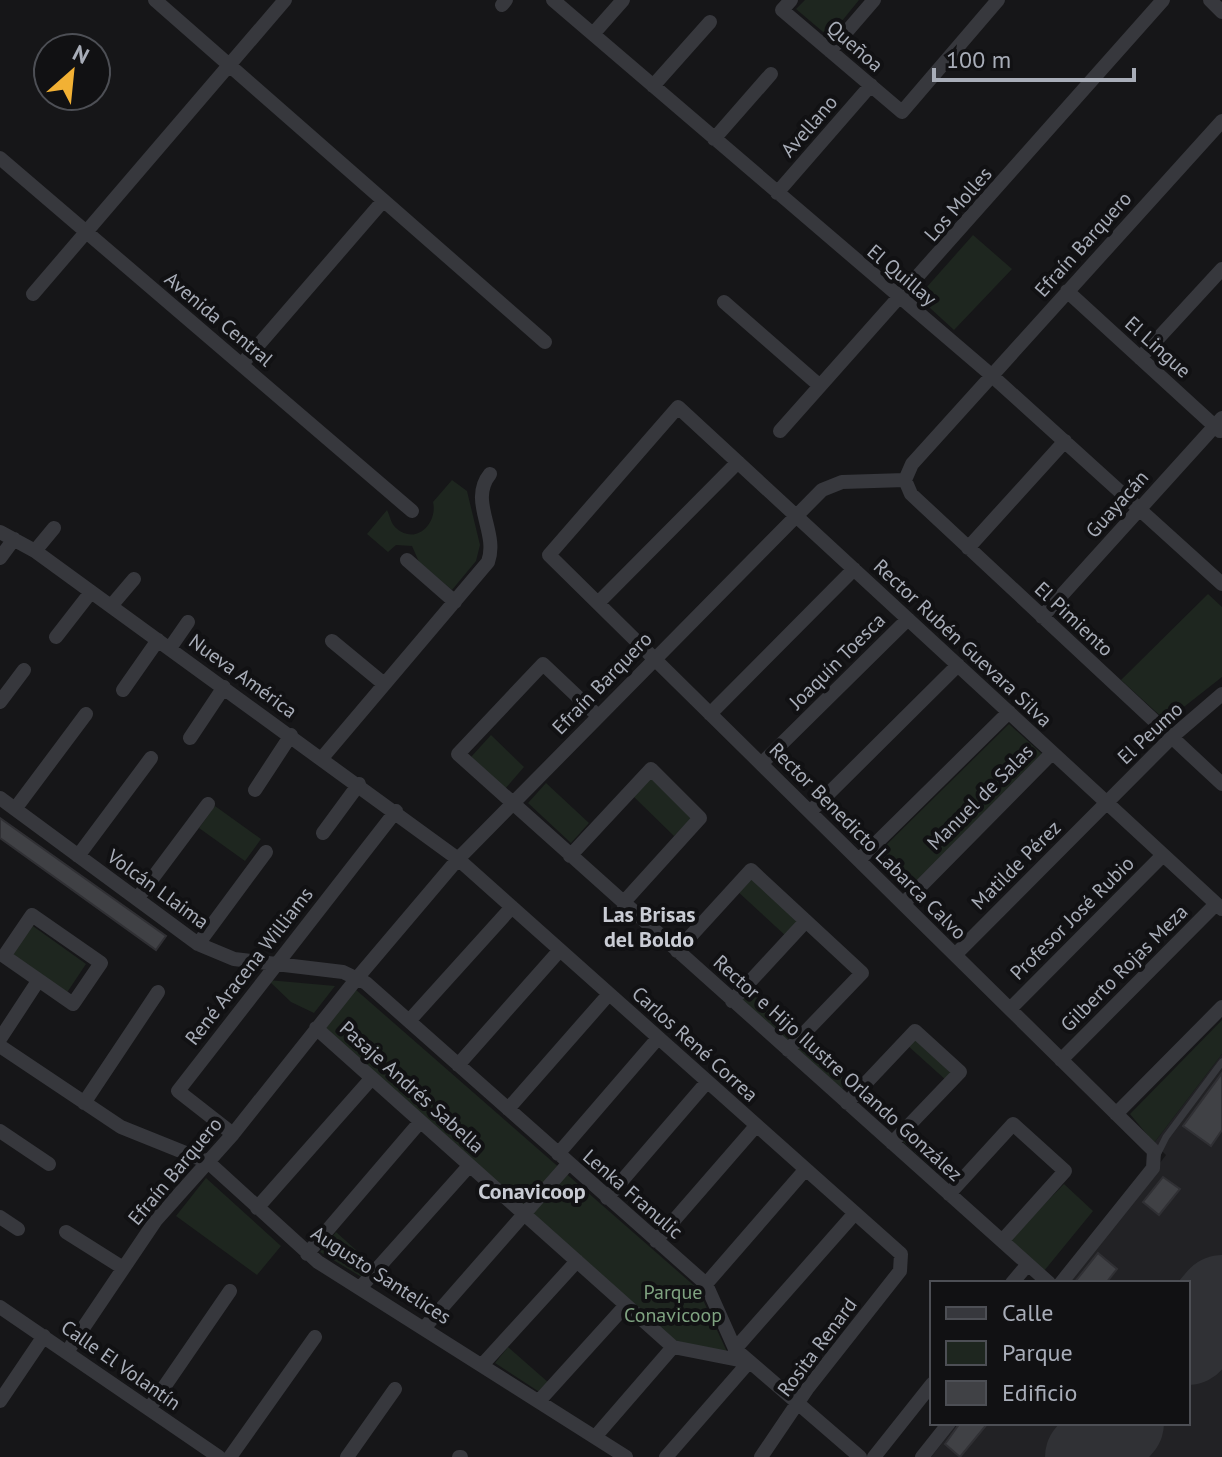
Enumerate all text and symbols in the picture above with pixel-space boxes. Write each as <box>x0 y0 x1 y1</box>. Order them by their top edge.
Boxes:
street label: Queñoa <box>821 14 889 78</box>
north arrow <box>32 32 112 112</box>
scale bar <box>934 32 1134 82</box>
text: N <box>68 38 94 70</box>
text: 100 m <box>946 44 1011 75</box>
street label: Avellano <box>775 90 843 162</box>
street label: Los Molles <box>919 161 997 247</box>
street label: Efraín Barquero <box>1029 186 1137 302</box>
street label: El Quillay <box>862 238 943 312</box>
street label: Avenida Central <box>159 266 279 372</box>
street label: El Lingue <box>1119 310 1197 384</box>
street label: Guayacán <box>1080 465 1154 543</box>
street label: Rector Rubén Guevara Silva <box>868 553 1058 733</box>
street label: El Pimiento <box>1029 576 1119 662</box>
street label: Joaquín Toesca <box>783 607 891 715</box>
street label: Efraín Barquero <box>546 626 658 740</box>
street label: Nueva América <box>184 628 302 724</box>
street label: El Peumo <box>1112 696 1188 770</box>
street label: Rector Benedicto Labarca Calvo <box>764 737 972 945</box>
street label: Manuel de Salas <box>921 738 1039 856</box>
street label: Matilde Pérez <box>966 815 1066 915</box>
street label: Volcán Llaima <box>101 843 214 935</box>
street label: Profesor José Rubio <box>1004 850 1140 986</box>
street label: René Aracena Williams <box>179 882 319 1050</box>
street label: Gilberto Rojas Meza <box>1055 899 1193 1037</box>
district label: Las Brisas del Boldo <box>602 900 696 953</box>
street label: Rector e Hijo Ilustre Orlando González <box>708 949 968 1187</box>
street label: Carlos René Correa <box>627 981 763 1107</box>
street label: Pasaje Andrés Sabella <box>334 1015 490 1159</box>
street label: Efraín Barquero <box>122 1112 228 1230</box>
street label: Lenka Franulic <box>578 1143 688 1245</box>
district label: Conavicoop <box>478 1177 586 1205</box>
street label: Augusto Santelices <box>306 1220 456 1330</box>
park label: Parque Conavicoop <box>624 1279 722 1328</box>
legend <box>930 1281 1190 1425</box>
street label: Rosita Renard <box>771 1292 863 1402</box>
text: Calle <box>1002 1297 1053 1328</box>
street label: Calle El Volantín <box>56 1314 186 1416</box>
text: Parque <box>1002 1337 1073 1368</box>
text: Edificio <box>1002 1377 1077 1408</box>

